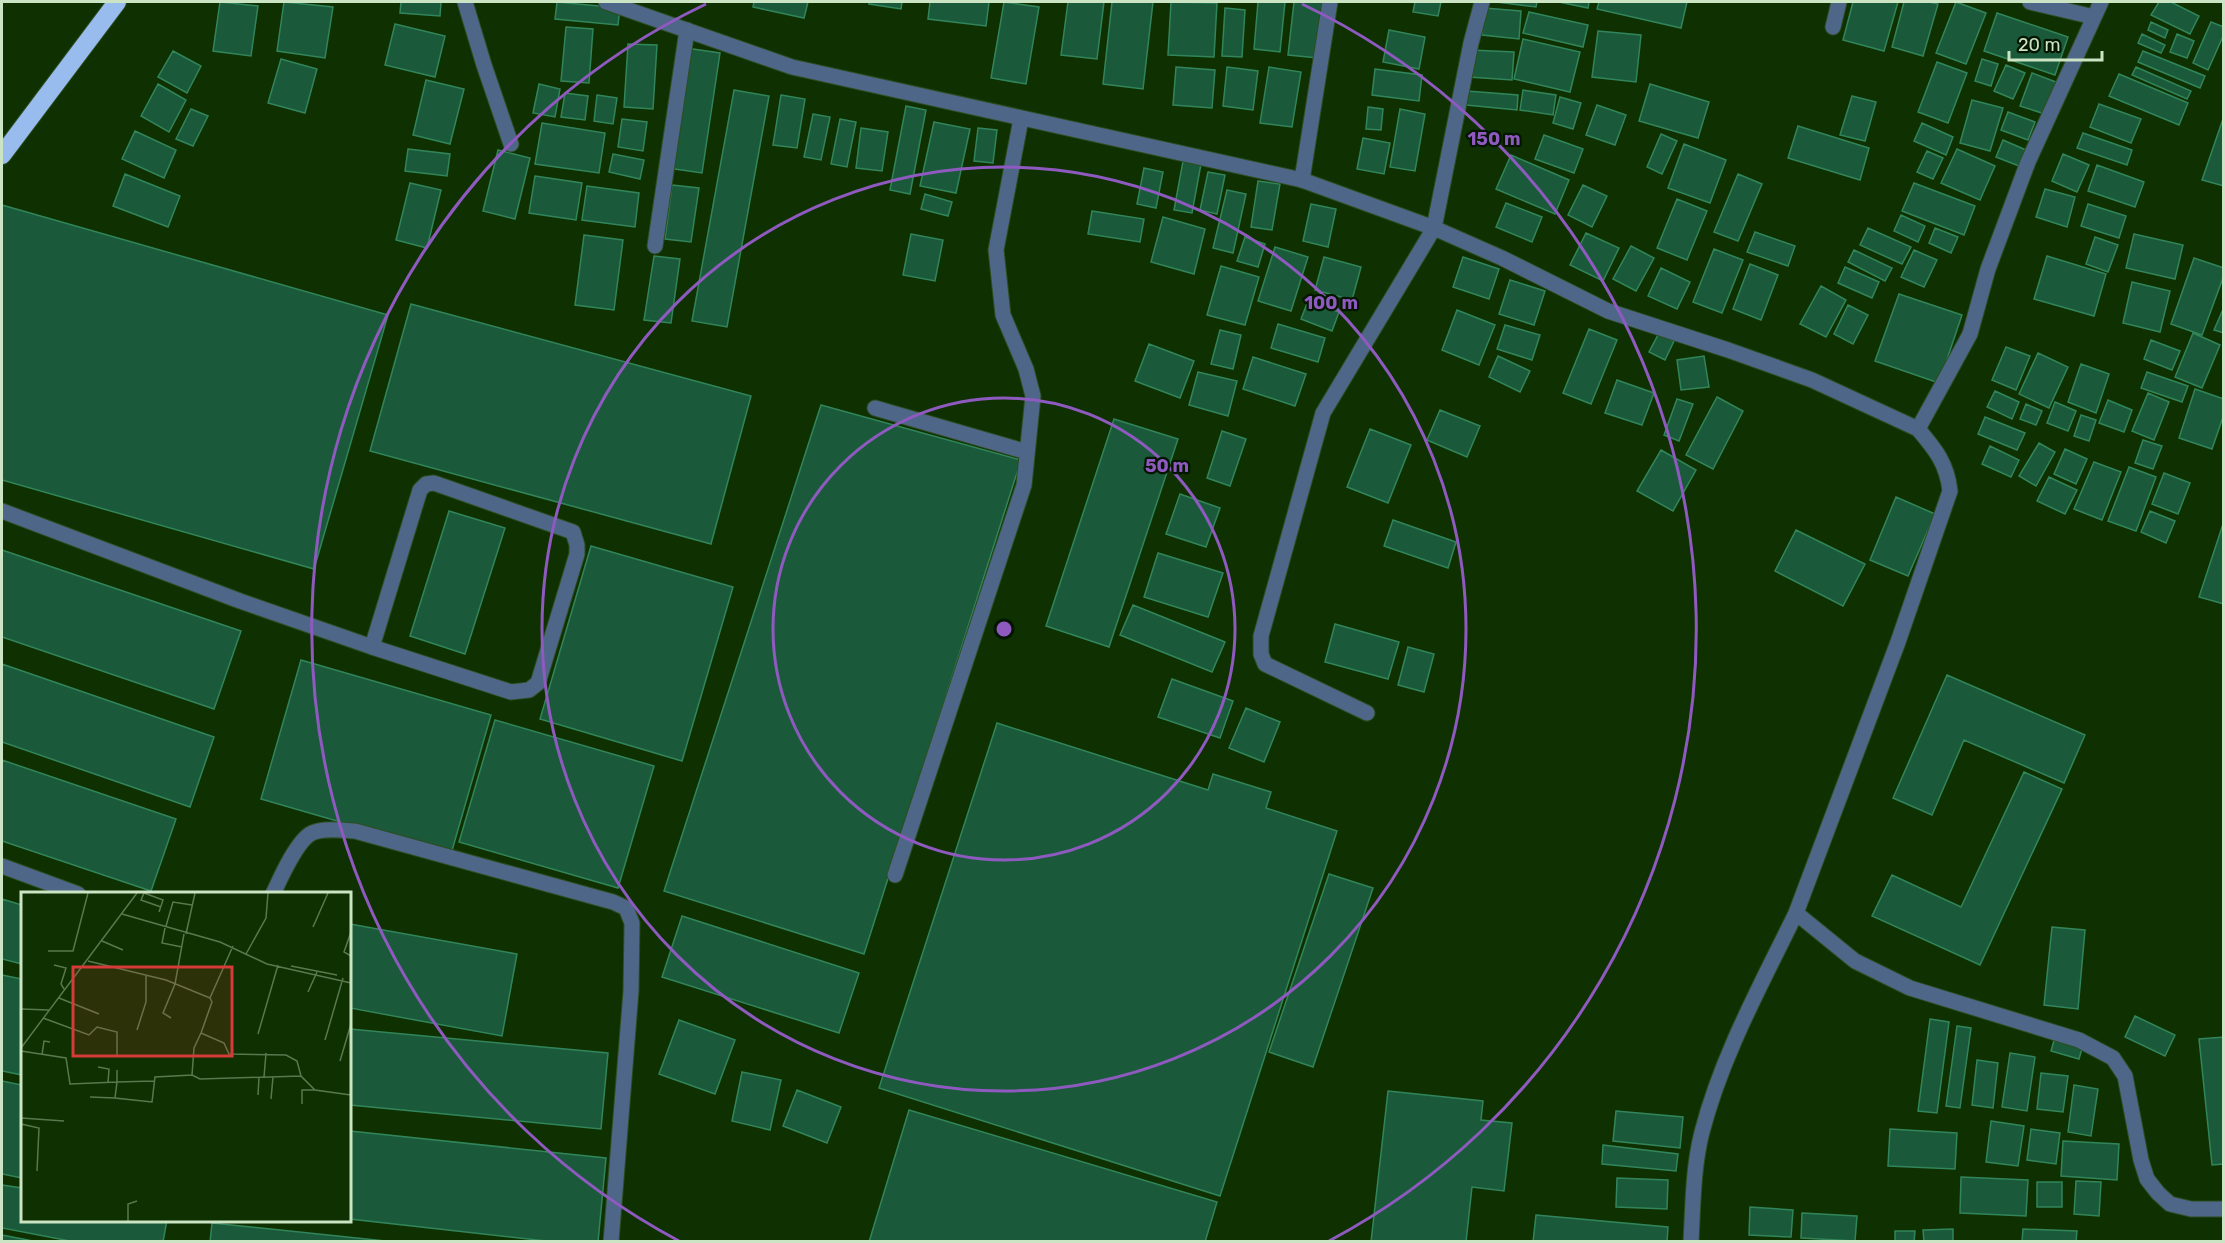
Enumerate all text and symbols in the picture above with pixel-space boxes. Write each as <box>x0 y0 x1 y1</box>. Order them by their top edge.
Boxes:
scale bar <box>2009 24 2102 62</box>
text: 20 m <box>2018 34 2060 56</box>
text: 150 m <box>1467 128 1521 150</box>
text: 100 m <box>1304 292 1358 314</box>
text: 50 m <box>1145 455 1189 477</box>
centre of rings <box>994 619 1014 639</box>
inset map <box>21 892 351 1222</box>

